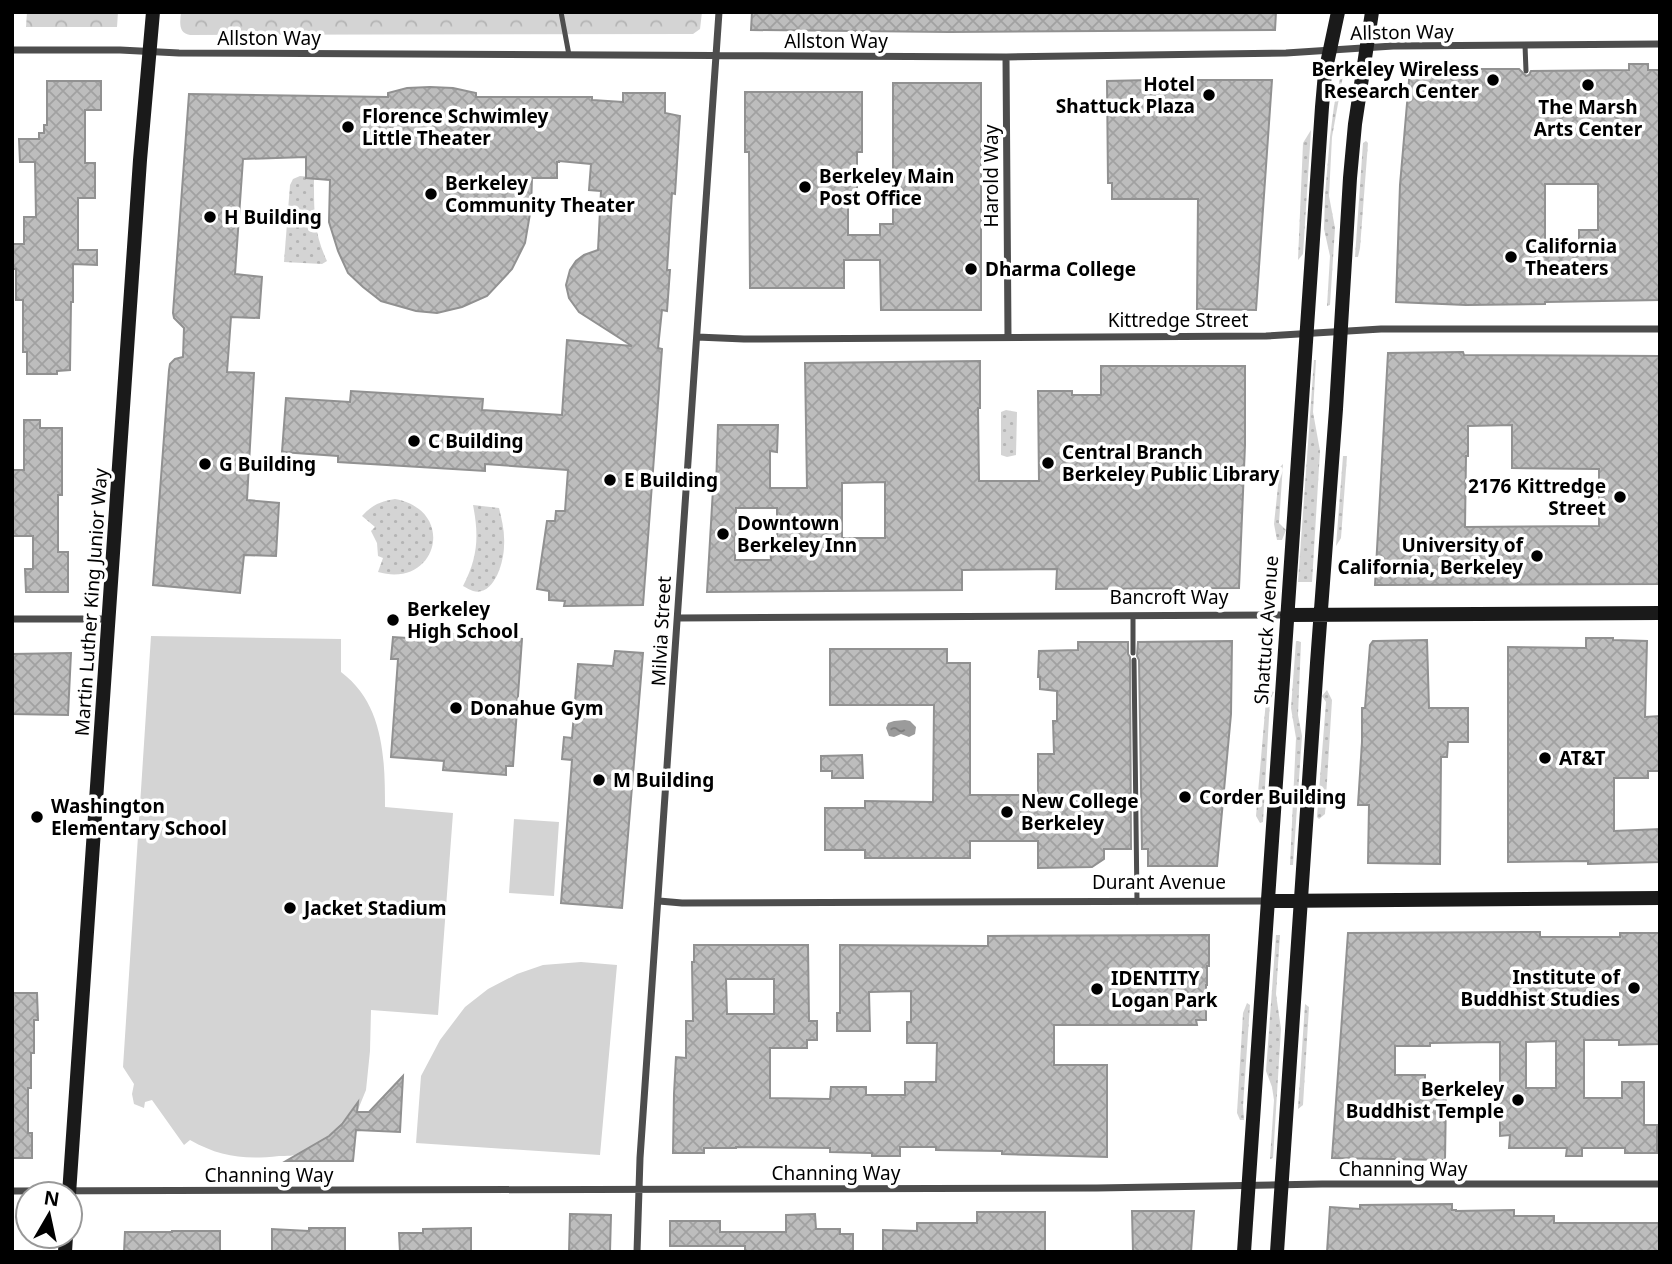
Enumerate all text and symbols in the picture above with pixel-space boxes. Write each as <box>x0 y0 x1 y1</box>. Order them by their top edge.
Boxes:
street label: Allston Way <box>1350 18 1454 46</box>
street label: Allston Way <box>217 25 321 51</box>
street label: Allston Way <box>784 28 888 54</box>
place label: Berkeley Wireless Research Center <box>1311 56 1480 104</box>
place label: Hotel Shattuck Plaza <box>1056 71 1195 119</box>
marker: Berkeley Wireless Research Center <box>1485 72 1501 88</box>
marker: The Marsh Arts Center <box>1580 77 1596 93</box>
marker: Hotel Shattuck Plaza <box>1201 87 1217 103</box>
place label: The Marsh Arts Center <box>1534 94 1643 142</box>
place label: Florence Schwimley Little Theater <box>362 103 549 151</box>
marker: Florence Schwimley Little Theater <box>340 119 356 135</box>
street label: Harold Way <box>978 124 1004 227</box>
place label: Berkeley Main Post Office <box>819 163 954 211</box>
place label: Berkeley Community Theater <box>445 170 635 218</box>
marker: Berkeley Main Post Office <box>797 179 813 195</box>
marker: Berkeley Community Theater <box>423 186 439 202</box>
place label: H Building <box>224 204 322 230</box>
marker: H Building <box>202 209 218 225</box>
place label: California Theaters <box>1525 233 1617 281</box>
marker: California Theaters <box>1503 249 1519 265</box>
place label: Dharma College <box>985 256 1136 282</box>
marker: Dharma College <box>963 261 979 277</box>
street label: Kittredge Street <box>1108 307 1248 333</box>
place label: C Building <box>428 428 524 454</box>
marker: C Building <box>406 433 422 449</box>
place label: Central Branch Berkeley Public Library <box>1062 439 1280 487</box>
place label: G Building <box>219 451 316 477</box>
marker: Central Branch Berkeley Public Library <box>1040 455 1056 471</box>
marker: G Building <box>197 456 213 472</box>
street label: Martin Luther King Junior Way <box>69 467 113 737</box>
place label: E Building <box>624 467 718 493</box>
marker: E Building <box>602 472 618 488</box>
place label: 2176 Kittredge Street <box>1468 473 1606 521</box>
marker: 2176 Kittredge Street <box>1612 489 1628 505</box>
place label: Downtown Berkeley Inn <box>737 510 857 558</box>
marker: Downtown Berkeley Inn <box>715 526 731 542</box>
place label: University of California, Berkeley <box>1338 532 1525 580</box>
marker: University of California, Berkeley <box>1529 548 1545 564</box>
street label: Shattuck Avenue <box>1248 555 1284 705</box>
street label: Milvia Street <box>645 575 677 687</box>
street label: Bancroft Way <box>1110 584 1229 610</box>
place label: Berkeley High School <box>407 596 519 644</box>
marker: Berkeley High School <box>385 612 401 628</box>
place label: Donahue Gym <box>470 695 604 721</box>
marker: Donahue Gym <box>448 700 464 716</box>
place label: AT&T <box>1559 745 1606 771</box>
marker: AT&T <box>1537 750 1553 766</box>
place label: M Building <box>613 767 714 793</box>
marker: M Building <box>591 772 607 788</box>
place label: Corder Building <box>1199 784 1346 810</box>
place label: New College Berkeley <box>1021 788 1139 836</box>
marker: Corder Building <box>1177 789 1193 805</box>
place label: Washington Elementary School <box>51 793 227 841</box>
marker: New College Berkeley <box>999 804 1015 820</box>
marker: Washington Elementary School <box>29 809 45 825</box>
street label: Durant Avenue <box>1092 869 1226 895</box>
place label: Jacket Stadium <box>302 895 446 921</box>
marker: Jacket Stadium <box>282 900 298 916</box>
place label: Institute of Buddhist Studies <box>1461 964 1622 1012</box>
place label: IDENTITY Logan Park <box>1111 965 1218 1013</box>
marker: Institute of Buddhist Studies <box>1626 980 1642 996</box>
marker: IDENTITY Logan Park <box>1089 981 1105 997</box>
place label: Berkeley Buddhist Temple <box>1346 1076 1504 1124</box>
marker: Berkeley Buddhist Temple <box>1510 1092 1526 1108</box>
street label: Channing Way <box>1339 1156 1468 1182</box>
street label: Channing Way <box>772 1160 901 1186</box>
street label: Channing Way <box>205 1162 334 1188</box>
north arrow <box>14 1180 84 1250</box>
text: N <box>42 1184 61 1212</box>

